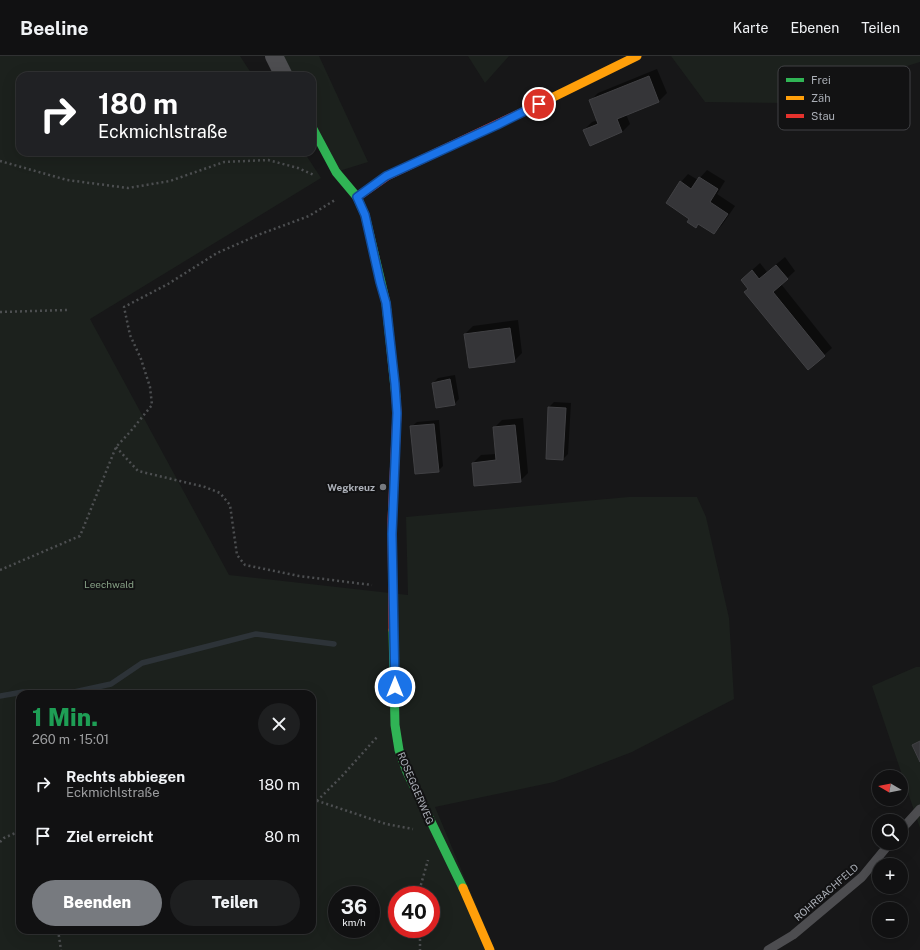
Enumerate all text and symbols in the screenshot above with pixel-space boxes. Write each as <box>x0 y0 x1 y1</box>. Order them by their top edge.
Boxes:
text: Beeline <box>20 17 89 39</box>
text: Karte <box>733 20 768 36</box>
text: Ebenen <box>790 20 839 36</box>
text: Teilen <box>861 20 900 36</box>
legend <box>778 66 910 130</box>
text: Frei <box>811 74 831 86</box>
text: 180 m <box>98 87 178 120</box>
pin <box>522 87 556 121</box>
icon: right <box>32 88 84 140</box>
text: Zäh <box>811 92 831 104</box>
icon: arrive <box>528 93 550 115</box>
text: Stau <box>811 110 835 122</box>
text: Eckmichlstraße <box>98 121 227 142</box>
place label: Wegkreuz <box>327 481 375 493</box>
marker: Wegkreuz <box>378 482 388 492</box>
park label: Leechwald <box>84 578 134 590</box>
position arrow <box>374 666 416 708</box>
text: 1 Min. <box>32 703 98 731</box>
button: close <box>258 703 300 745</box>
text: 260 m · 15:01 <box>32 732 109 747</box>
street label: ROSEGGERWEG <box>395 750 437 826</box>
text: Rechts abbiegen <box>66 768 185 785</box>
north arrow <box>872 770 908 806</box>
map controls <box>872 770 908 938</box>
icon: right <box>32 773 54 795</box>
text: 180 m <box>258 776 300 793</box>
text: Eckmichlstraße <box>66 785 160 800</box>
button: search <box>872 814 908 850</box>
icon: arrive <box>32 825 54 847</box>
text: Ziel erreicht <box>66 828 153 845</box>
text: 80 m <box>265 828 300 845</box>
button: + <box>872 858 908 894</box>
street label: ROHRBACHFELD <box>791 861 861 923</box>
button: Beenden <box>32 880 162 926</box>
button: Teilen <box>170 880 300 926</box>
speed limit sign: 40 <box>388 886 440 938</box>
text: 36 <box>341 895 367 919</box>
button: − <box>872 902 908 938</box>
text: km/h <box>342 916 366 928</box>

